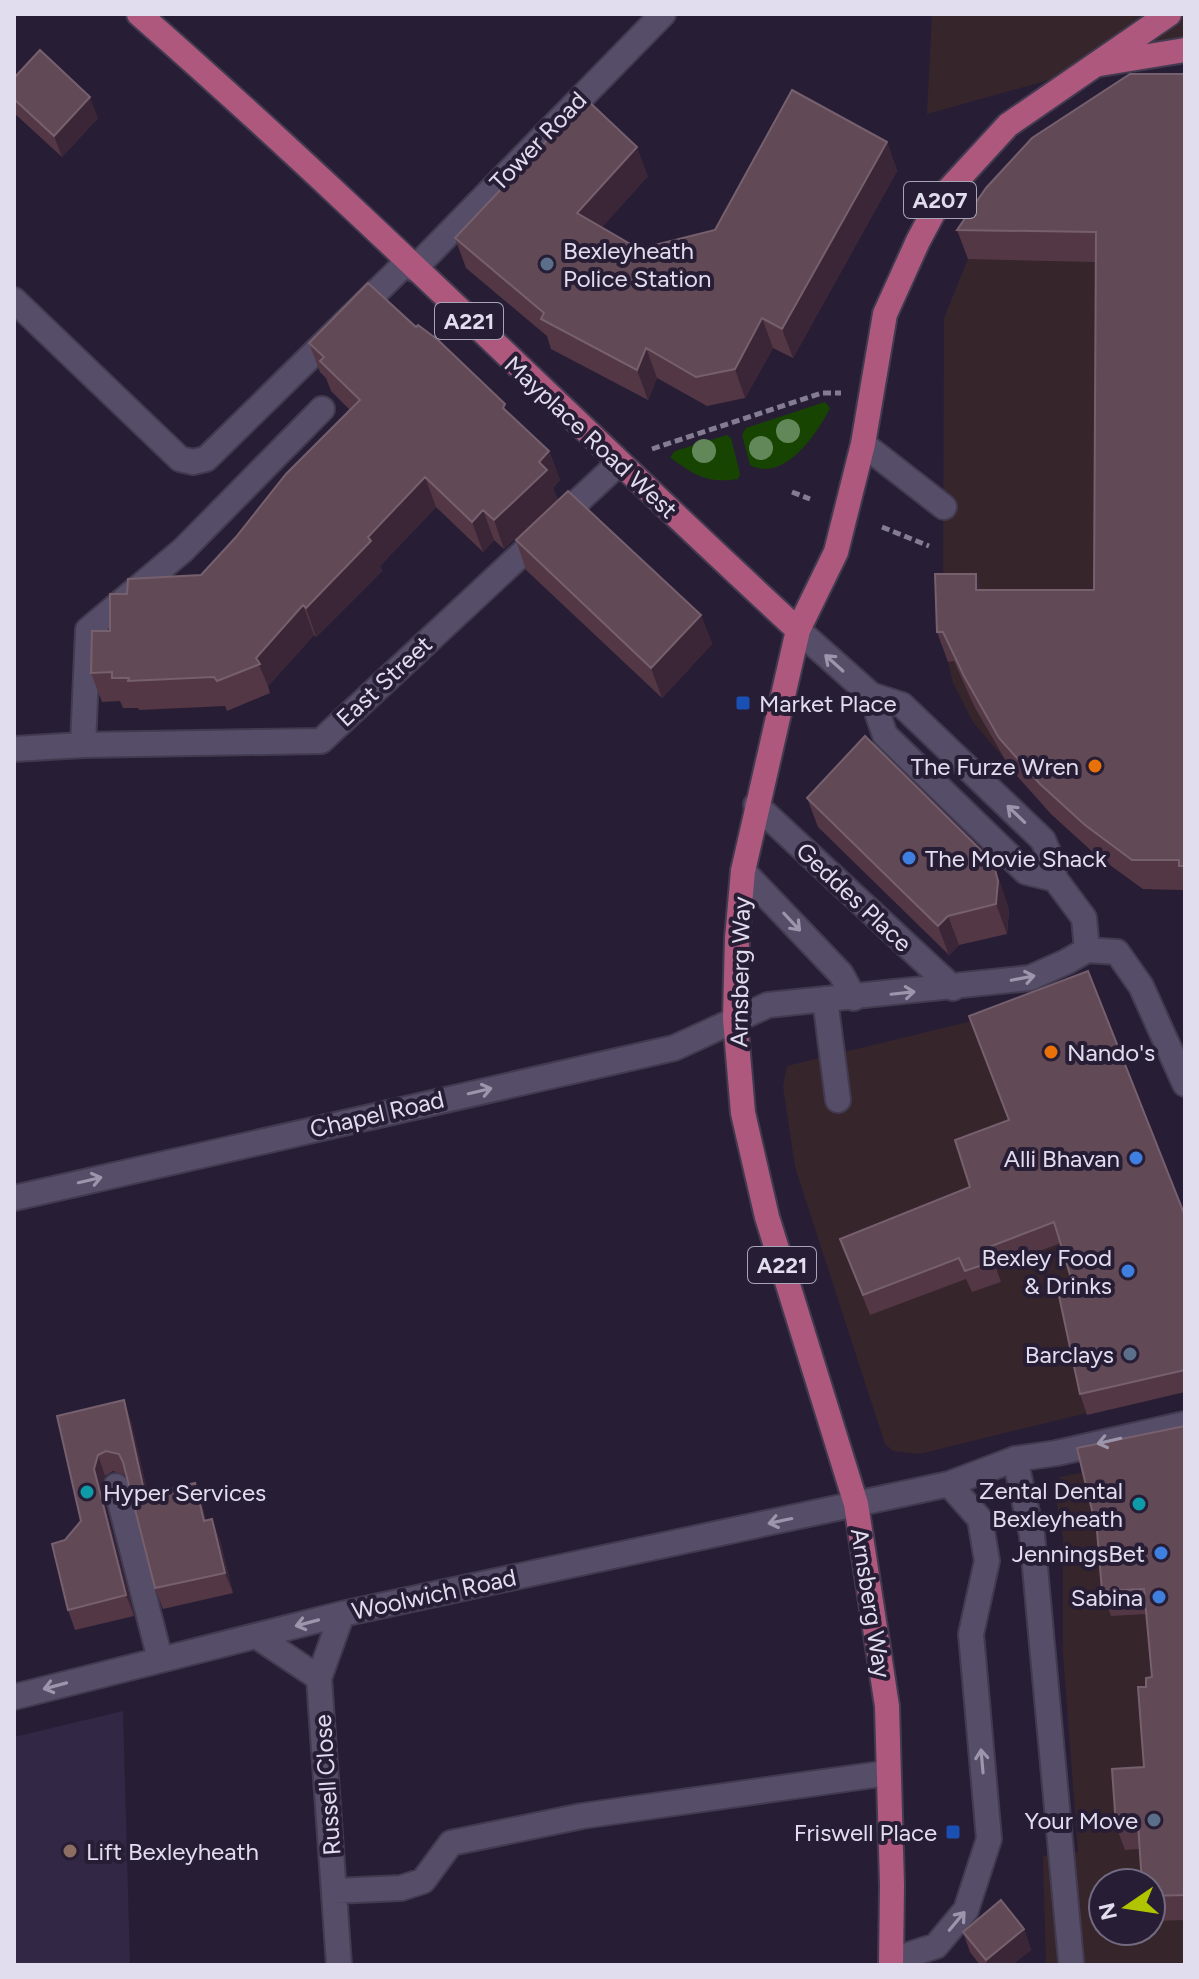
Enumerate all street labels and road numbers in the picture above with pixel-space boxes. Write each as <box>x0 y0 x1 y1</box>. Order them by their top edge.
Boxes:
street label: Tower Road <box>484 86 592 196</box>
road number: A207 <box>904 182 976 218</box>
road number: A221 <box>435 303 503 339</box>
street label: Mayplace Road West <box>499 350 683 524</box>
street label: East Street <box>330 630 438 732</box>
street label: Geddes Place <box>790 836 918 958</box>
street label: Arnsberg Way <box>724 896 756 1048</box>
street label: Chapel Road <box>307 1084 447 1144</box>
road number: A221 <box>748 1247 816 1283</box>
street label: Arnsberg Way <box>845 1526 897 1680</box>
street label: Woolwich Road <box>349 1562 519 1626</box>
street label: Russell Close <box>308 1714 346 1856</box>

